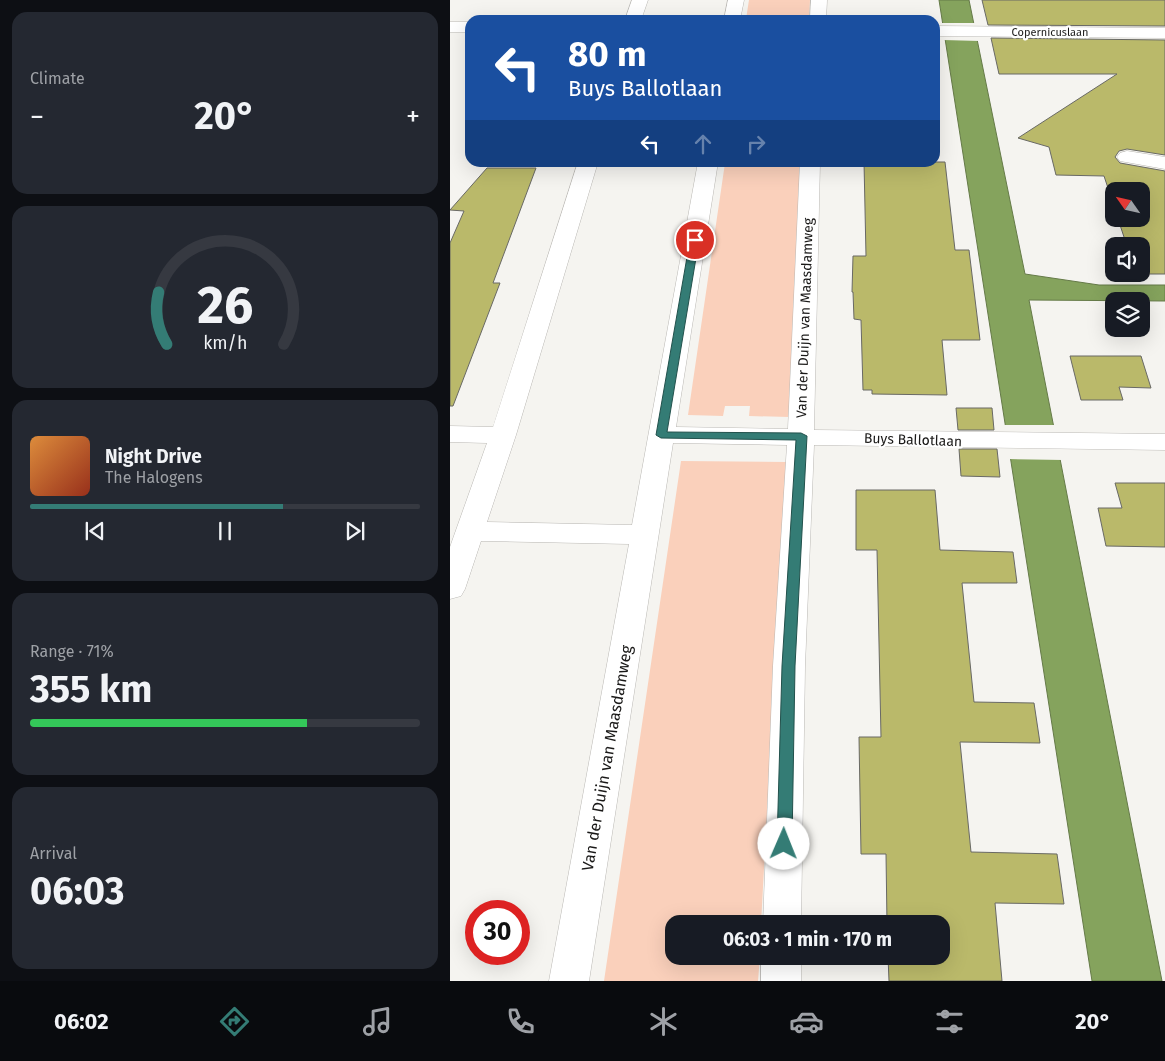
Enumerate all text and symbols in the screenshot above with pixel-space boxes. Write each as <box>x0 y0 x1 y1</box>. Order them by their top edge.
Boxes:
street label: Copernicuslaan <box>1012 26 1088 39</box>
text: 80 m <box>568 33 647 75</box>
icon: left <box>485 35 550 100</box>
text: Climate <box>30 69 85 88</box>
text: Buys Ballotlaan <box>568 75 723 102</box>
text: 20° <box>194 93 256 139</box>
text: − <box>30 100 44 133</box>
text: + <box>406 100 420 133</box>
icon: left <box>636 130 664 158</box>
icon: ahead <box>689 130 717 158</box>
icon: right <box>742 130 770 158</box>
north arrow <box>1105 182 1150 228</box>
map controls <box>1105 182 1150 337</box>
street label: Van der Duijn van Maasdamweg <box>793 217 817 418</box>
pin <box>674 219 716 261</box>
icon: arrive <box>681 226 709 254</box>
button: sound <box>1105 237 1150 282</box>
text: 26 <box>197 274 253 337</box>
button: layers <box>1105 292 1150 337</box>
text: km/h <box>203 332 247 354</box>
street label: Buys Ballotlaan <box>864 430 962 450</box>
text: Night Drive <box>105 445 202 468</box>
text: The Halogens <box>105 468 203 487</box>
icon: previous <box>81 517 109 545</box>
icon: pause <box>211 517 239 545</box>
icon: next <box>341 517 369 545</box>
text: Range · 71% <box>30 642 114 661</box>
street label: Van der Duijn van Maasdamweg <box>578 643 636 872</box>
text: 355 km <box>30 666 152 712</box>
position arrow <box>757 817 809 869</box>
text: Arrival <box>30 844 77 863</box>
text: 06:03 <box>30 868 124 914</box>
speed limit sign: 30 <box>465 900 530 965</box>
text: 06:03 · 1 min · 170 m <box>723 928 892 951</box>
icon: directions <box>217 1004 252 1039</box>
icon: music <box>360 1004 395 1039</box>
icon: phone <box>503 1004 538 1039</box>
icon: climate <box>646 1004 681 1039</box>
icon: car <box>789 1004 824 1039</box>
icon: filters <box>932 1004 967 1039</box>
text: 06:02 <box>54 1008 109 1035</box>
text: 20° <box>1075 1008 1111 1035</box>

